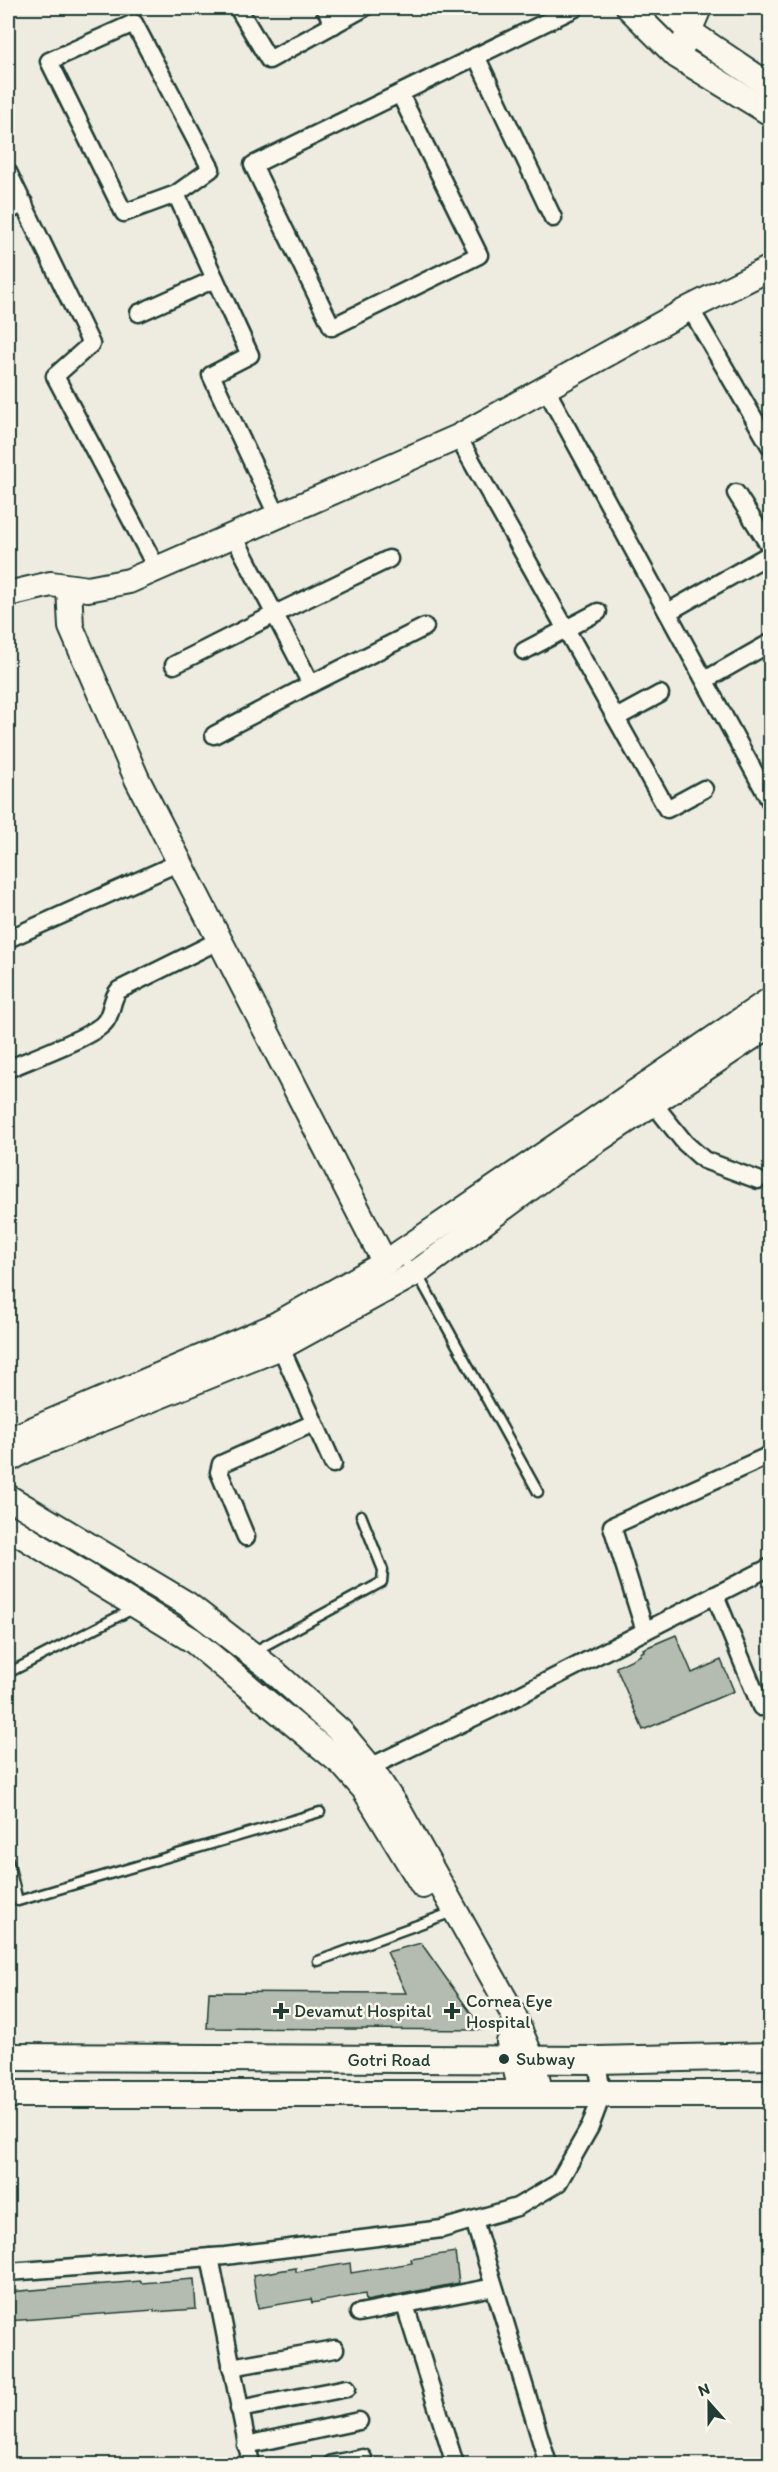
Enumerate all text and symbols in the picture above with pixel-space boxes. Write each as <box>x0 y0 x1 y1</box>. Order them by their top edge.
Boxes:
place label: Cornea Eye Hospital <box>466 1990 553 2033</box>
place label: Devamut Hospital <box>294 2000 431 2022</box>
marker: Devamut Hospital <box>272 2002 290 2020</box>
marker: Cornea Eye Hospital <box>443 2002 461 2020</box>
place label: Subway <box>516 2048 576 2070</box>
street label: Gotri Road <box>347 2049 431 2071</box>
marker: Subway <box>497 2052 511 2066</box>
north arrow <box>679 2373 739 2433</box>
text: N <box>695 2379 712 2400</box>

